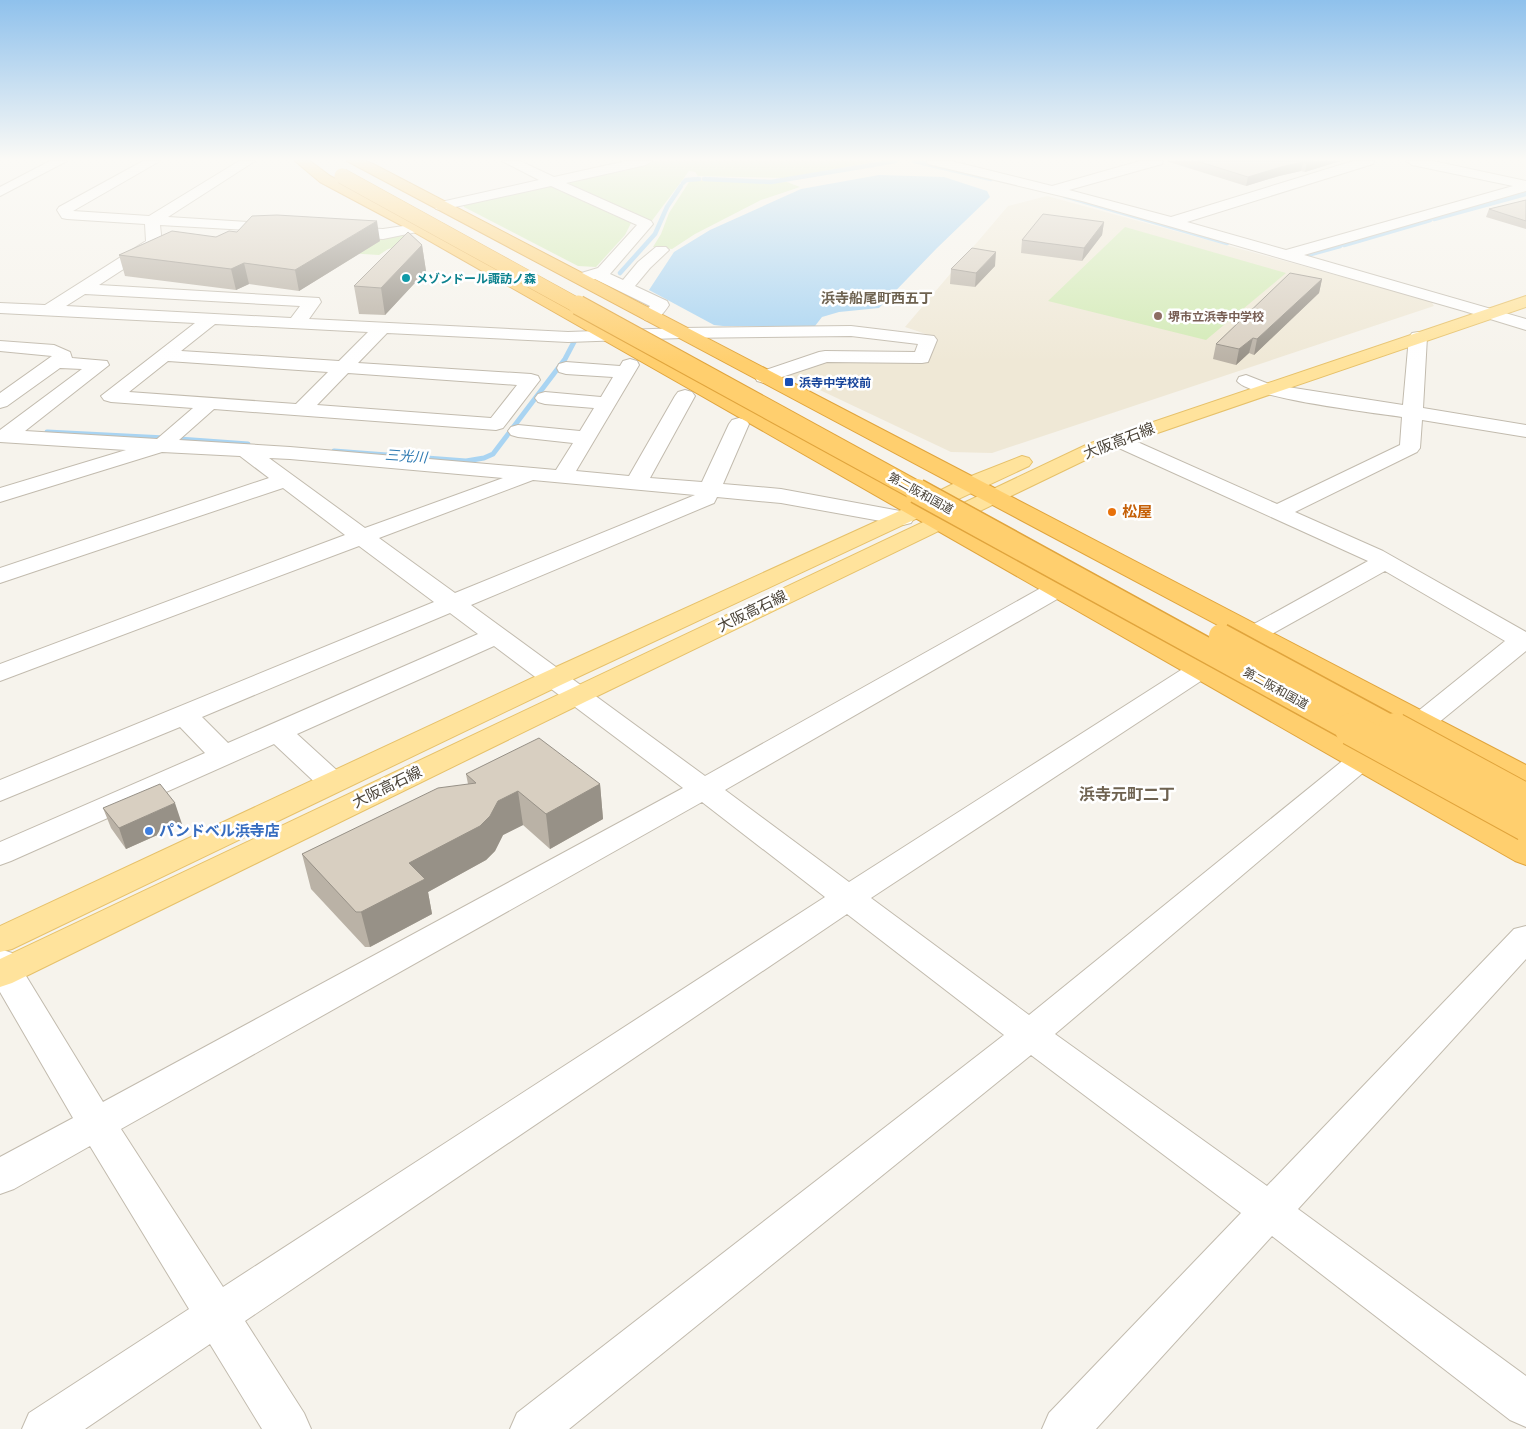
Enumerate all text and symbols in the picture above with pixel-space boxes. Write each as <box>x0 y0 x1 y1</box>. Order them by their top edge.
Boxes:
place label: メゾンドール諏訪ノ森 <box>416 271 536 286</box>
marker: メゾンドール諏訪ノ森 <box>400 272 412 284</box>
district label: 浜寺船尾町西五丁 <box>821 289 933 307</box>
place label: 堺市立浜寺中学校 <box>1168 309 1264 324</box>
marker: 堺市立浜寺中学校 <box>1152 310 1164 322</box>
place label: 浜寺中学校前 <box>799 375 871 390</box>
marker: 浜寺中学校前 <box>783 376 795 388</box>
street label: 大阪高石線 <box>1081 419 1157 463</box>
water label: 三光川 <box>384 446 430 467</box>
street label: 第二阪和国道 <box>886 469 956 517</box>
place label: 松屋 <box>1122 503 1152 521</box>
marker: 松屋 <box>1106 506 1118 518</box>
street label: 大阪高石線 <box>714 586 790 636</box>
street label: 第二阪和国道 <box>1241 664 1311 712</box>
street label: 大阪高石線 <box>349 762 425 812</box>
district label: 浜寺元町二丁 <box>1079 785 1175 804</box>
place label: パンドベル浜寺店 <box>159 822 280 840</box>
marker: パンドベル浜寺店 <box>143 825 155 837</box>

